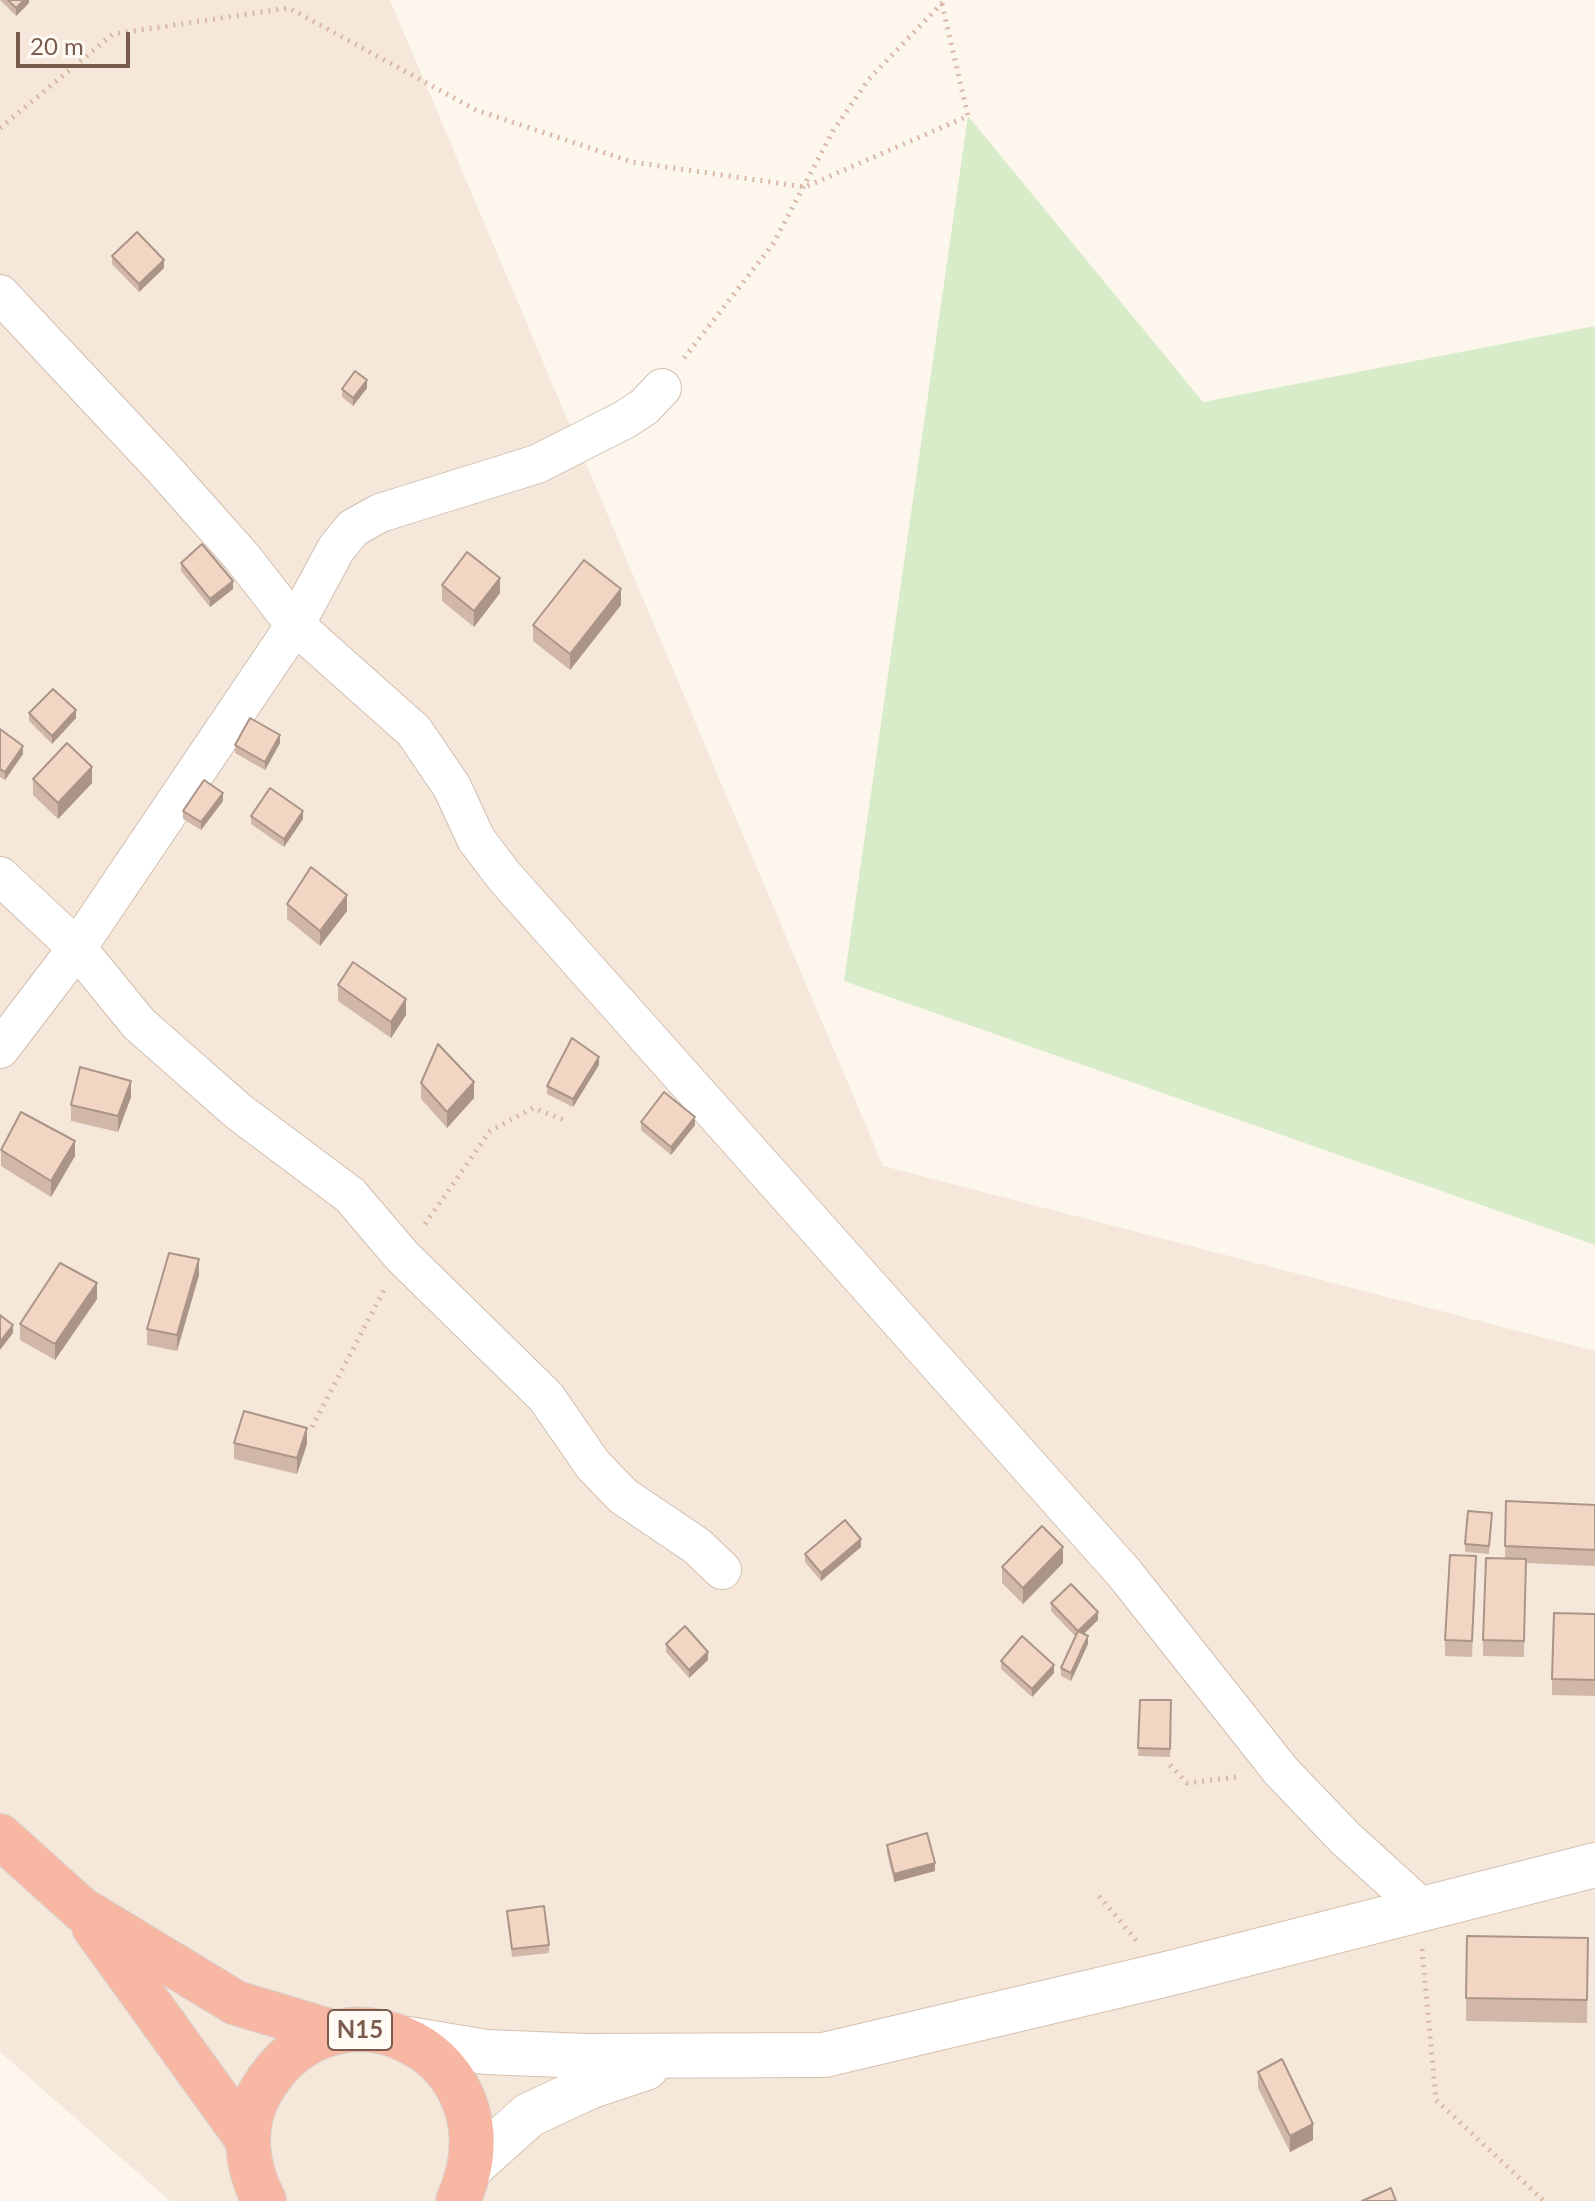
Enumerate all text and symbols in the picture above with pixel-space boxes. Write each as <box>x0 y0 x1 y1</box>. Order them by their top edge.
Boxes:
scale bar <box>20 16 134 66</box>
text: 20 m <box>30 31 84 60</box>
road number: N15 <box>328 2010 392 2050</box>

